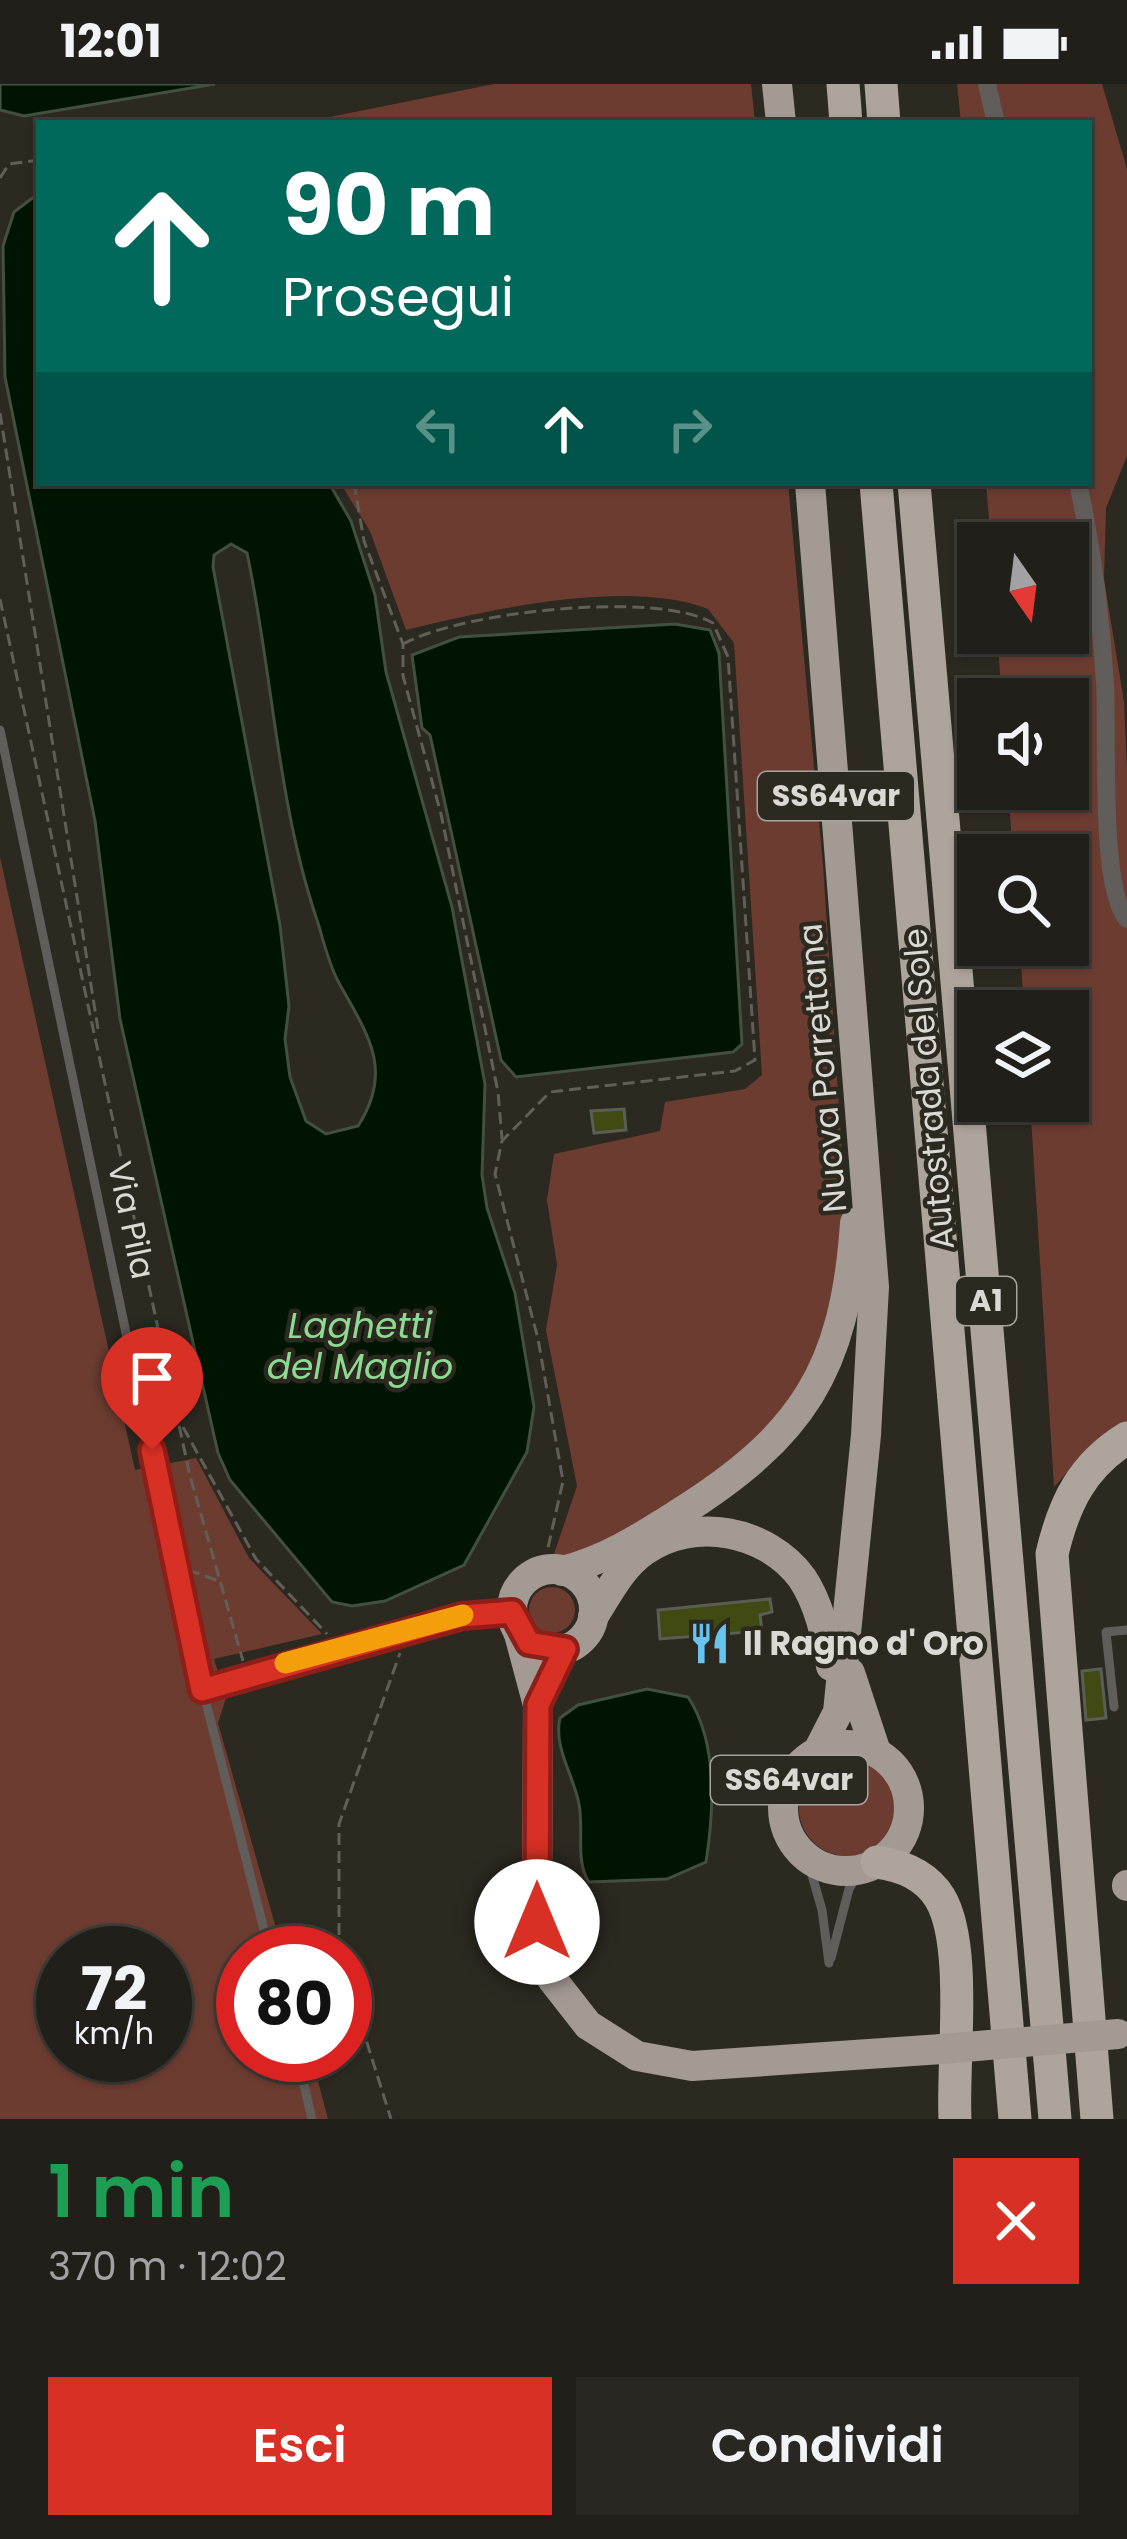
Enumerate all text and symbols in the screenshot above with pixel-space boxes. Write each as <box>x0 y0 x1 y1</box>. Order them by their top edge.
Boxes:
text: 12:01 <box>60 10 162 73</box>
text: 90 m <box>282 147 495 264</box>
icon: ahead <box>84 168 240 324</box>
text: Prosegui <box>282 259 514 335</box>
icon: left <box>405 396 471 462</box>
icon: ahead <box>531 396 597 462</box>
icon: right <box>657 396 723 462</box>
north arrow <box>957 522 1089 654</box>
map controls <box>957 522 1089 1122</box>
button: sound <box>957 678 1089 810</box>
road number: SS64var <box>758 772 914 820</box>
button: search <box>957 834 1089 966</box>
street label: Nuova Porrettana <box>786 921 859 1215</box>
street label: Autostrada del Sole <box>891 926 966 1252</box>
button: layers <box>957 990 1089 1122</box>
street label: Via Pila <box>96 1157 167 1283</box>
road number: A1 <box>956 1277 1016 1325</box>
water label: Laghetti del Maglio <box>267 1300 453 1392</box>
pin <box>101 1327 203 1450</box>
icon: arrive <box>119 1345 185 1411</box>
restaurant icon: Il Ragno d' Oro <box>686 1620 732 1666</box>
place label: Il Ragno d' Oro <box>743 1620 984 1667</box>
road number: SS64var <box>711 1756 867 1804</box>
position arrow <box>474 1859 600 1985</box>
speed limit sign: 80 <box>216 1926 372 2082</box>
text: 72 <box>81 1947 147 2031</box>
text: km/h <box>74 2012 154 2055</box>
text: 1 min <box>48 2141 234 2242</box>
button: close <box>953 2158 1079 2284</box>
text: 370 m · 12:02 <box>48 2239 287 2294</box>
button: Esci <box>48 2377 552 2515</box>
button: Condividi <box>576 2377 1079 2515</box>

